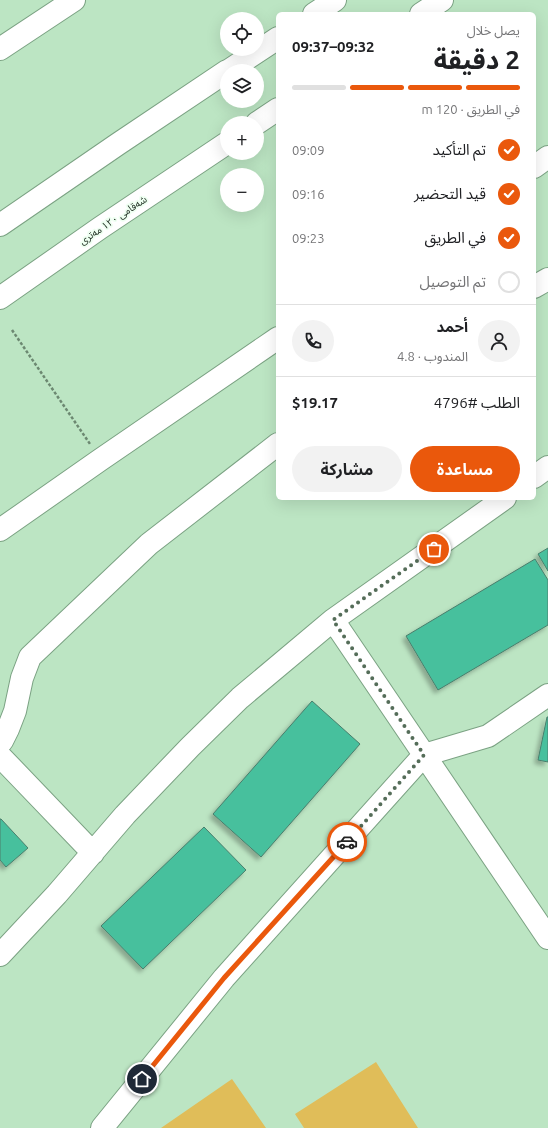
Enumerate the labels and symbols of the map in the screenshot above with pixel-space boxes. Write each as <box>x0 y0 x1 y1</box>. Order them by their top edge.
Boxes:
street label: شەقامی ١٢٠ مەتری <box>77 193 150 248</box>
pin <box>417 532 451 566</box>
courier <box>327 822 367 862</box>
pin <box>125 1062 159 1096</box>

